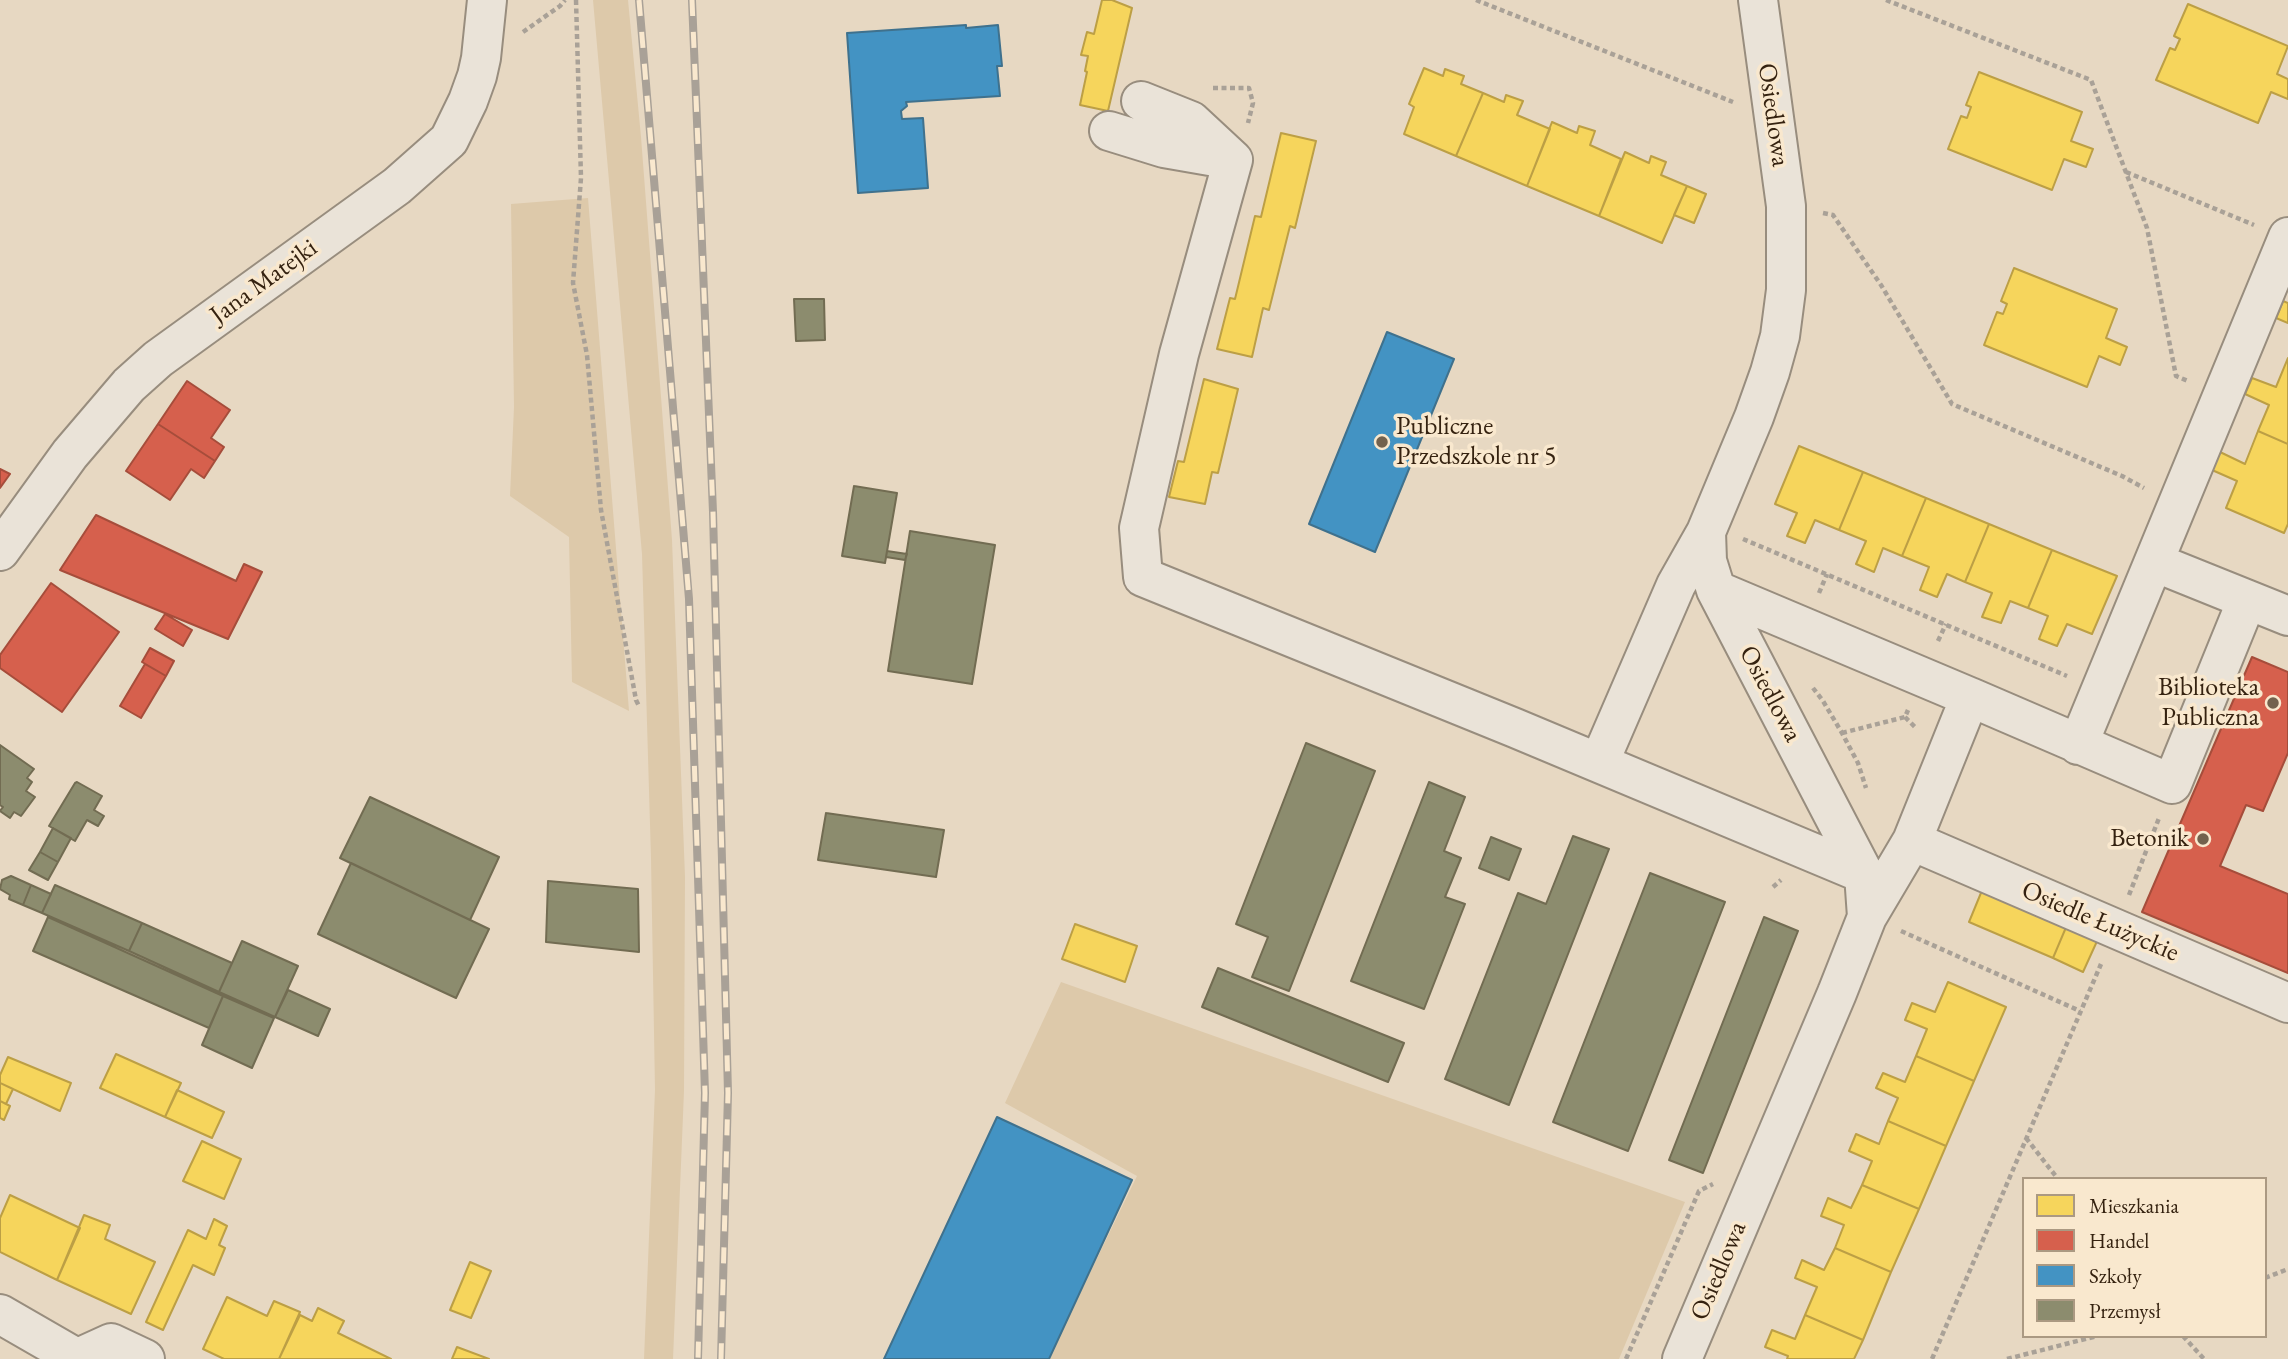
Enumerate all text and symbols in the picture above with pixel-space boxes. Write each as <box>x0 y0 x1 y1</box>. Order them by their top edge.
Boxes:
street label: Osiedlowa <box>1750 61 1796 169</box>
street label: Jana Matejki <box>204 233 324 331</box>
place label: Publiczne Przedszkole nr 5 <box>1396 411 1556 472</box>
marker: Publiczne Przedszkole nr 5 <box>1374 434 1390 450</box>
street label: Osiedlowa <box>1732 641 1808 747</box>
place label: Biblioteka Publiczna <box>2158 672 2259 734</box>
marker: Biblioteka Publiczna <box>2265 695 2281 711</box>
place label: Betonik <box>2110 823 2189 855</box>
marker: Betonik <box>2195 831 2211 847</box>
street label: Osiedle Łużyckie <box>2017 875 2183 969</box>
legend <box>2022 1177 2267 1338</box>
text: Mieszkania <box>2089 1192 2179 1219</box>
street label: Osiedlowa <box>1684 1217 1754 1325</box>
text: Handel <box>2089 1227 2149 1254</box>
text: Szkoły <box>2089 1262 2142 1289</box>
text: Przemysł <box>2089 1297 2161 1324</box>

